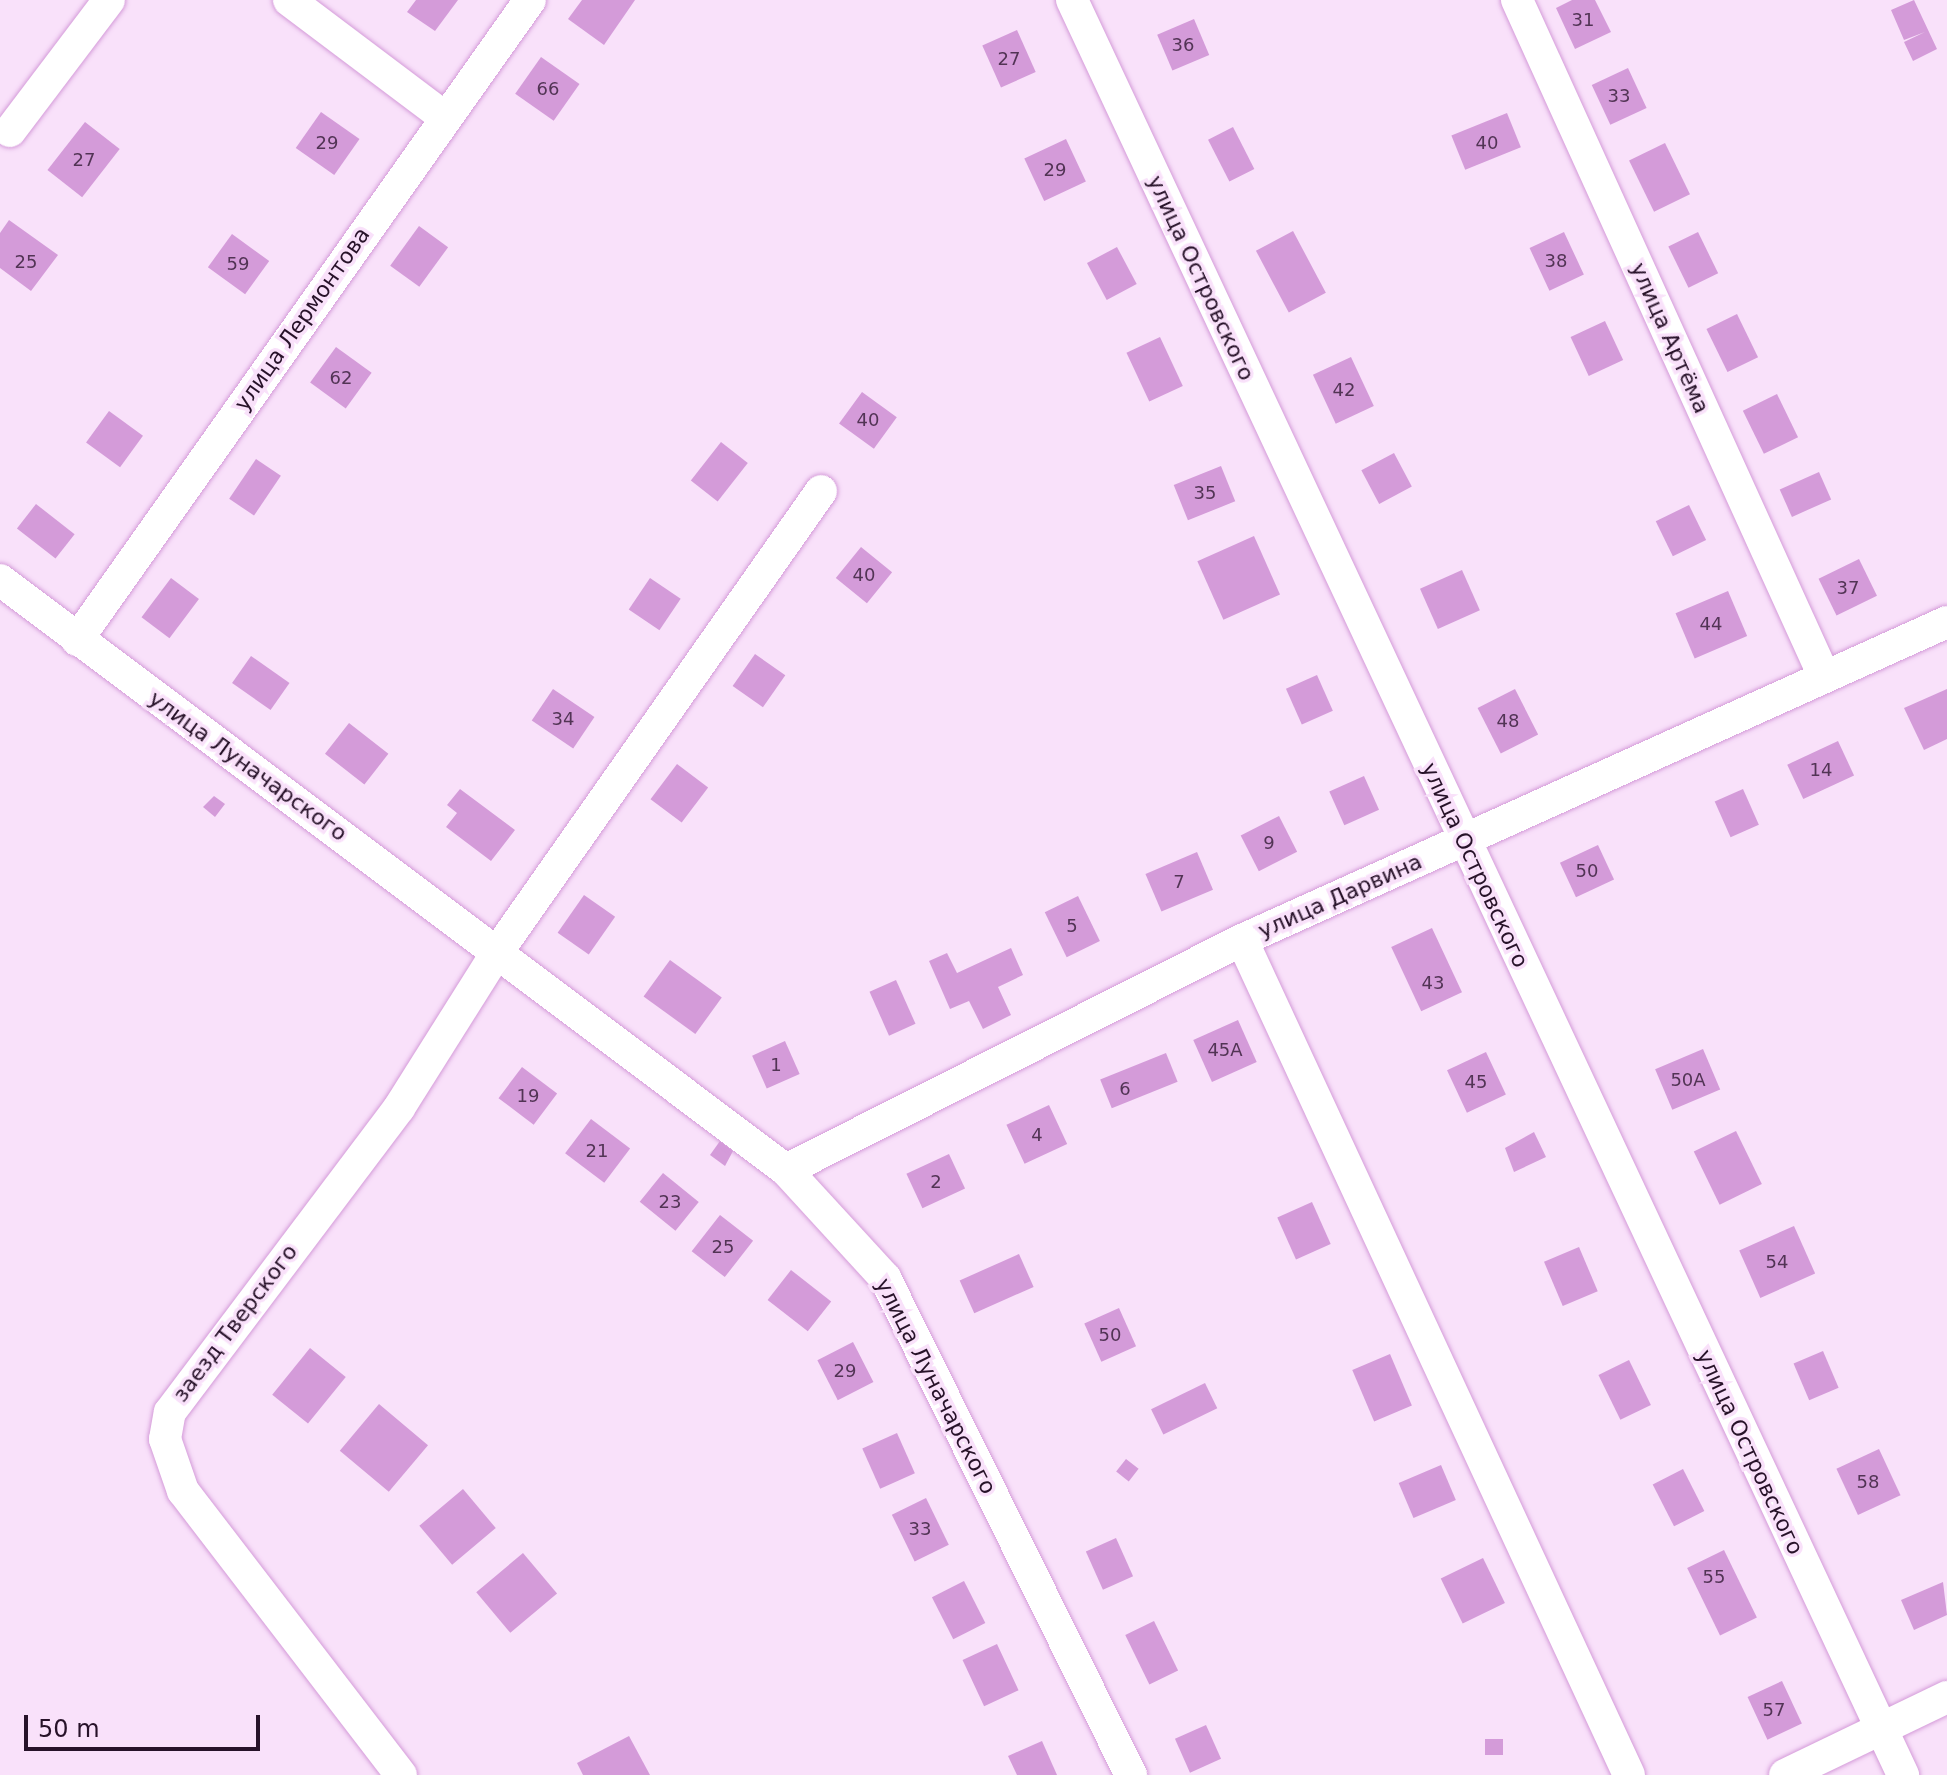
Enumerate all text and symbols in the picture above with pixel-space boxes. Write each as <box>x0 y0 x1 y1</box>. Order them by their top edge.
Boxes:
house number: 31 <box>1572 9 1594 31</box>
house number: 36 <box>1172 34 1194 56</box>
house number: 27 <box>998 48 1020 70</box>
house number: 66 <box>537 78 559 100</box>
house number: 33 <box>1608 85 1630 107</box>
house number: 29 <box>316 132 338 154</box>
house number: 40 <box>1476 132 1498 154</box>
house number: 27 <box>73 149 95 171</box>
house number: 29 <box>1044 159 1066 181</box>
street label: улица Островского <box>1142 171 1260 385</box>
street label: улица Лермонтова <box>229 222 375 416</box>
house number: 38 <box>1545 250 1567 272</box>
house number: 25 <box>15 251 37 273</box>
house number: 59 <box>227 253 249 275</box>
street label: улица Артёма <box>1625 259 1715 417</box>
house number: 62 <box>330 367 352 389</box>
house number: 42 <box>1333 379 1355 401</box>
house number: 40 <box>857 409 879 431</box>
house number: 35 <box>1194 482 1216 504</box>
house number: 40 <box>853 564 875 586</box>
house number: 37 <box>1837 577 1859 599</box>
house number: 44 <box>1700 613 1722 635</box>
street label: улица Луначарского <box>144 685 352 847</box>
house number: 34 <box>552 708 574 730</box>
house number: 48 <box>1497 710 1519 732</box>
street label: улица Островского <box>1416 758 1534 972</box>
house number: 14 <box>1810 759 1832 781</box>
house number: 9 <box>1263 832 1275 854</box>
street label: улица Дарвина <box>1254 848 1426 944</box>
house number: 50 <box>1576 860 1598 882</box>
house number: 7 <box>1173 871 1185 893</box>
house number: 5 <box>1066 915 1078 937</box>
house number: 43 <box>1422 972 1444 994</box>
house number: 45А <box>1207 1039 1243 1061</box>
house number: 1 <box>770 1054 782 1076</box>
house number: 50А <box>1670 1069 1706 1091</box>
house number: 45 <box>1465 1071 1487 1093</box>
house number: 6 <box>1119 1078 1131 1100</box>
house number: 19 <box>517 1085 539 1107</box>
house number: 4 <box>1031 1124 1043 1146</box>
house number: 21 <box>586 1140 608 1162</box>
house number: 2 <box>930 1171 942 1193</box>
house number: 23 <box>659 1191 681 1213</box>
house number: 25 <box>712 1236 734 1258</box>
street label: заезд Тверского <box>167 1239 303 1407</box>
house number: 54 <box>1766 1251 1788 1273</box>
street label: улица Луначарского <box>870 1274 1002 1498</box>
house number: 50 <box>1099 1324 1121 1346</box>
street label: улица Островского <box>1691 1345 1809 1559</box>
house number: 29 <box>834 1360 856 1382</box>
house number: 58 <box>1857 1471 1879 1493</box>
house number: 33 <box>909 1518 931 1540</box>
house number: 55 <box>1703 1566 1725 1588</box>
scale bar <box>28 1699 264 1749</box>
house number: 57 <box>1763 1699 1785 1721</box>
text: 50 m <box>38 1715 100 1743</box>

